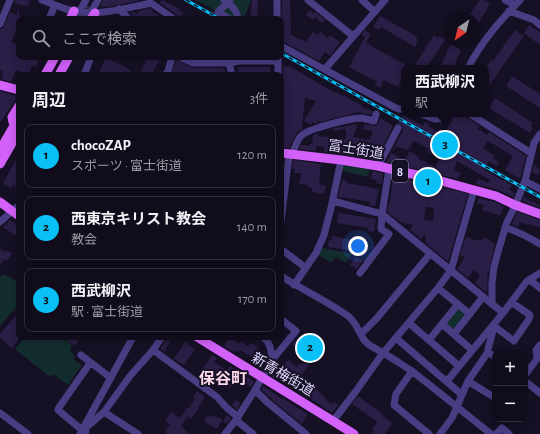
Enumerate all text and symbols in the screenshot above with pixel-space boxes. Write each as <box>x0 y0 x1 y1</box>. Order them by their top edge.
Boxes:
north arrow <box>444 12 480 48</box>
search box <box>16 16 284 60</box>
icon: search <box>30 27 52 49</box>
text: ここで検索 <box>62 32 137 47</box>
popup <box>401 65 489 117</box>
text: 西武柳沢 <box>415 75 475 90</box>
text: 周辺 <box>32 92 66 109</box>
text: 3件 <box>250 93 268 106</box>
text: 駅 <box>415 97 428 110</box>
pin: 3 <box>432 130 458 160</box>
text: chocoZAP <box>71 138 131 153</box>
street label: 富士街道 <box>327 138 385 161</box>
text: 1 <box>44 149 48 162</box>
text: 120 m <box>237 149 267 162</box>
text: スポーツ · 富士街道 <box>71 160 182 173</box>
road number: 8 <box>392 160 408 182</box>
pin: 1 <box>415 167 441 197</box>
text: 西東京キリスト教会 <box>71 212 206 227</box>
text: 2 <box>43 221 49 234</box>
text: 140 m <box>237 221 267 234</box>
text: 教会 <box>71 234 97 247</box>
your location <box>348 236 368 256</box>
text: 西武柳沢 <box>71 284 131 299</box>
text: 3 <box>43 293 49 306</box>
text: 170 m <box>238 293 267 306</box>
text: 駅 · 富士街道 <box>71 306 143 319</box>
pin: 2 <box>297 333 323 363</box>
street label: 新青梅街道 <box>249 349 317 399</box>
map controls <box>492 350 528 422</box>
button: + <box>492 350 528 386</box>
district label: 保谷町 <box>199 370 247 387</box>
button: − <box>492 386 528 422</box>

